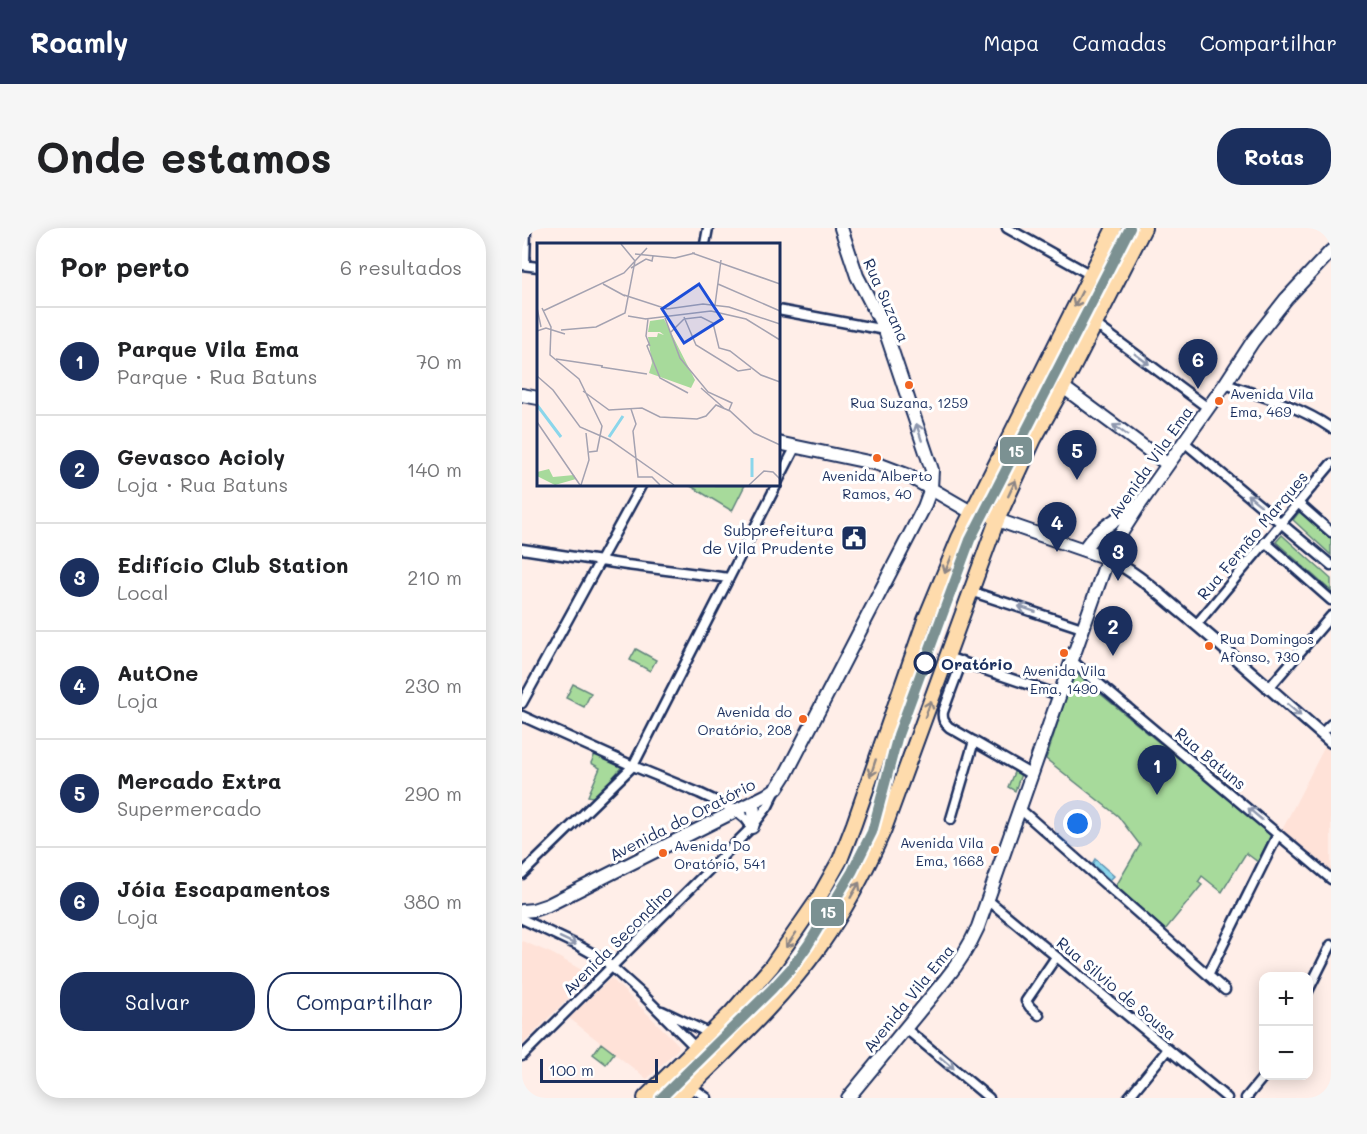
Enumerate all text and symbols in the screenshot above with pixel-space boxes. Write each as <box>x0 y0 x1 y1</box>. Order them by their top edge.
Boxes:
text: Roamly <box>30 24 129 60</box>
text: Mapa <box>983 29 1039 56</box>
text: Camadas <box>1072 29 1167 56</box>
text: Compartilhar <box>1200 29 1337 56</box>
button: Rotas <box>1217 128 1331 185</box>
text: Onde estamos <box>36 129 332 184</box>
inset map <box>537 243 780 486</box>
text: Por perto <box>60 250 189 284</box>
text: 6 resultados <box>340 254 462 280</box>
street label: Rua Suzana <box>859 255 915 345</box>
one-way arrow <box>1072 290 1084 308</box>
text: Parque Vila Ema <box>117 334 299 363</box>
pin: 6 <box>1178 340 1218 389</box>
text: 1 <box>75 348 84 374</box>
text: 70 m <box>416 348 462 374</box>
one-way arrow <box>1134 353 1150 365</box>
text: Parque · Rua Batuns <box>117 363 317 389</box>
marker: Rua Suzana, 1259 <box>903 379 915 391</box>
place label: Avenida Vila Ema, 469 <box>1230 384 1314 421</box>
place label: Rua Suzana, 1259 <box>850 393 968 412</box>
marker: Avenida Vila Ema, 469 <box>1213 395 1225 407</box>
street label: Avenida Vila Ema <box>1103 401 1197 523</box>
one-way arrow <box>913 423 924 442</box>
one-way arrow <box>1113 423 1129 436</box>
pin: 5 <box>1058 430 1096 480</box>
line badge: 15 <box>999 436 1033 465</box>
text: 15 <box>1008 440 1024 461</box>
text: Gevasco Acioly <box>117 442 285 471</box>
marker: Avenida Alberto Ramos, 40 <box>871 452 883 464</box>
text: 2 <box>74 456 85 482</box>
text: 140 m <box>407 456 462 482</box>
place label: Avenida Alberto Ramos, 40 <box>822 466 932 503</box>
street label: Rua Fernão Marques <box>1192 466 1312 604</box>
text: Loja · Rua Batuns <box>117 471 288 497</box>
one-way arrow <box>1007 479 1018 497</box>
one-way arrow <box>1247 493 1262 507</box>
pin: 4 <box>1038 502 1076 552</box>
place label: Subprefeitura de Vila Prudente <box>702 519 834 558</box>
public building icon: Subprefeitura de Vila Prudente <box>839 523 869 553</box>
pin: 3 <box>1098 532 1138 581</box>
text: Edifício Club Station <box>117 550 348 579</box>
one-way arrow <box>941 556 952 574</box>
text: 3 <box>74 564 86 590</box>
text: 210 m <box>407 564 462 590</box>
text: Local <box>117 579 169 605</box>
one-way arrow <box>1018 603 1037 614</box>
pin: 2 <box>1094 606 1132 656</box>
place label: Rua Domingos Afonso, 730 <box>1220 629 1314 666</box>
marker: Rua Domingos Afonso, 730 <box>1203 640 1215 652</box>
marker: Avenida Vila Ema, 1490 <box>1058 647 1070 659</box>
marker: Oratório <box>914 652 936 674</box>
place label: Oratório <box>941 653 1013 674</box>
text: AutOne <box>117 658 198 687</box>
place label: Avenida Vila Ema, 1490 <box>1022 661 1106 698</box>
text: 4 <box>73 672 86 698</box>
text: 230 m <box>404 672 462 698</box>
text: Loja <box>117 687 159 713</box>
one-way arrow <box>923 700 934 719</box>
place label: Avenida do Oratório, 208 <box>698 702 792 739</box>
one-way arrow <box>1286 704 1302 717</box>
marker: Avenida do Oratório, 208 <box>797 713 809 725</box>
street label: Rua Batuns <box>1171 722 1251 794</box>
pin: 1 <box>1138 746 1176 795</box>
one-way arrow <box>867 758 878 777</box>
text: Mercado Extra <box>117 766 282 795</box>
street label: Avenida do Oratório <box>605 773 759 865</box>
text: 5 <box>74 780 85 806</box>
text: 290 m <box>404 780 462 806</box>
text: Supermercado <box>117 795 261 821</box>
one-way arrow <box>1248 807 1263 821</box>
your location <box>1063 809 1092 838</box>
place label: Avenida Vila Ema, 1668 <box>900 833 984 870</box>
place label: Avenida Do Oratório, 541 <box>674 836 766 873</box>
marker: Avenida Vila Ema, 1668 <box>989 844 1001 856</box>
marker: Avenida Do Oratório, 541 <box>657 847 669 859</box>
text: Jóia Escapamentos <box>117 874 330 903</box>
street label: Avenida Secondino <box>558 881 676 999</box>
one-way arrow <box>849 882 861 899</box>
text: 6 <box>73 888 86 914</box>
text: 380 m <box>404 888 462 914</box>
line badge: 15 <box>810 898 845 927</box>
text: 15 <box>820 901 836 922</box>
text: Loja <box>117 903 159 929</box>
one-way arrow <box>785 931 797 947</box>
street label: Rua Silvio de Sousa <box>1053 932 1181 1044</box>
one-way arrow <box>558 935 576 947</box>
street label: Avenida Vila Ema <box>858 940 958 1056</box>
button: Salvar <box>60 972 255 1031</box>
button: Compartilhar <box>267 972 462 1031</box>
map controls <box>1259 972 1313 1080</box>
button: + <box>1259 972 1313 1026</box>
button: − <box>1259 1026 1313 1080</box>
scale bar <box>540 1056 658 1084</box>
one-way arrow <box>939 1056 954 1070</box>
text: 100 m <box>549 1059 594 1080</box>

